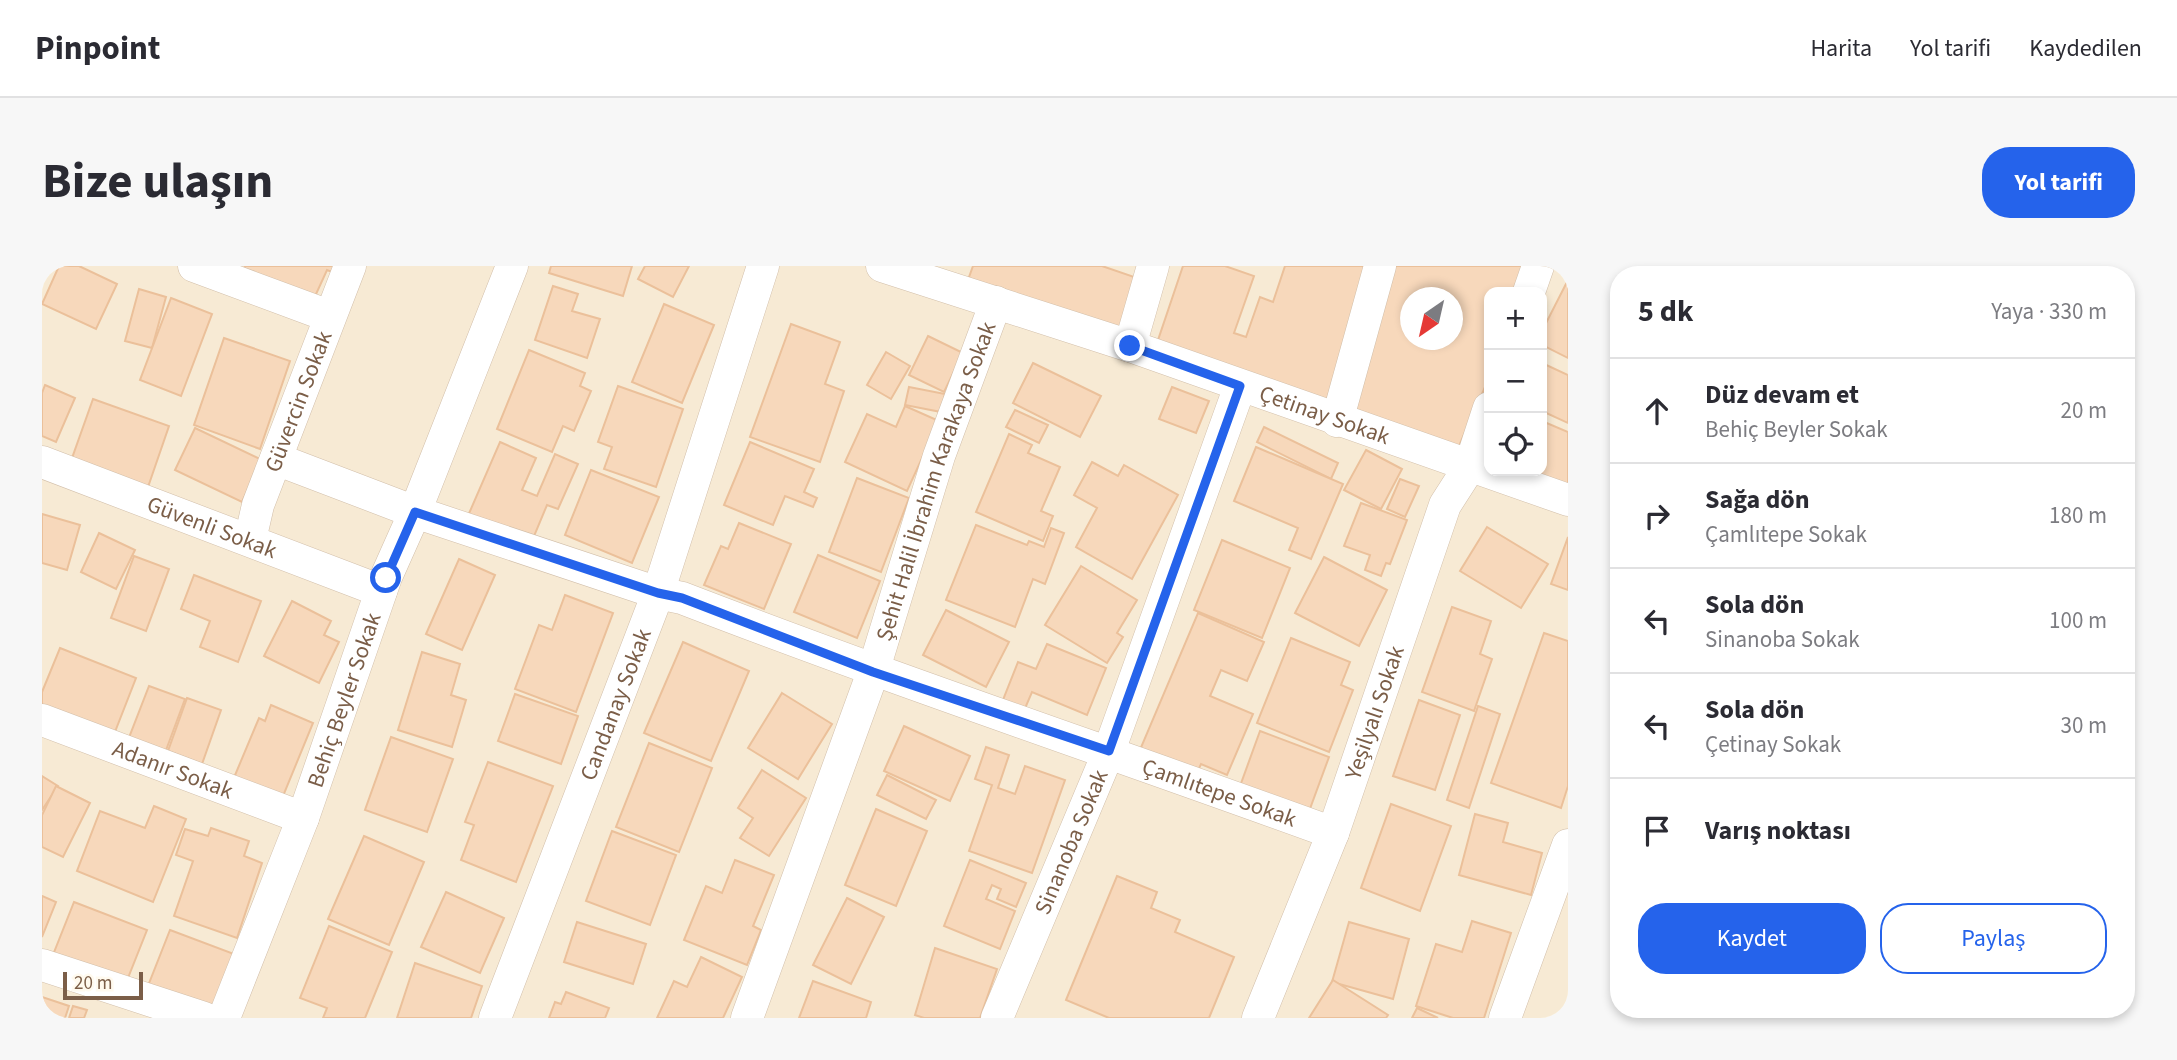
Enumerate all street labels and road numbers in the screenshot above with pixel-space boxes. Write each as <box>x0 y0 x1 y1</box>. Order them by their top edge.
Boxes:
street label: Şehit Halil İbrahim Karakaya Sokak <box>867 316 1004 645</box>
street label: Güvercin Sokak <box>256 325 340 477</box>
street label: Çetinay Sokak <box>1255 376 1395 453</box>
street label: Güvenli Sokak <box>142 487 282 567</box>
street label: Behiç Beyler Sokak <box>298 607 389 792</box>
street label: Candanay Sokak <box>571 623 660 785</box>
street label: Yeşilyalı Sokak <box>1336 641 1413 785</box>
street label: Adanır Sokak <box>108 732 239 807</box>
street label: Çamlıtepe Sokak <box>1138 750 1302 835</box>
street label: Sinanoba Sokak <box>1026 764 1116 920</box>

